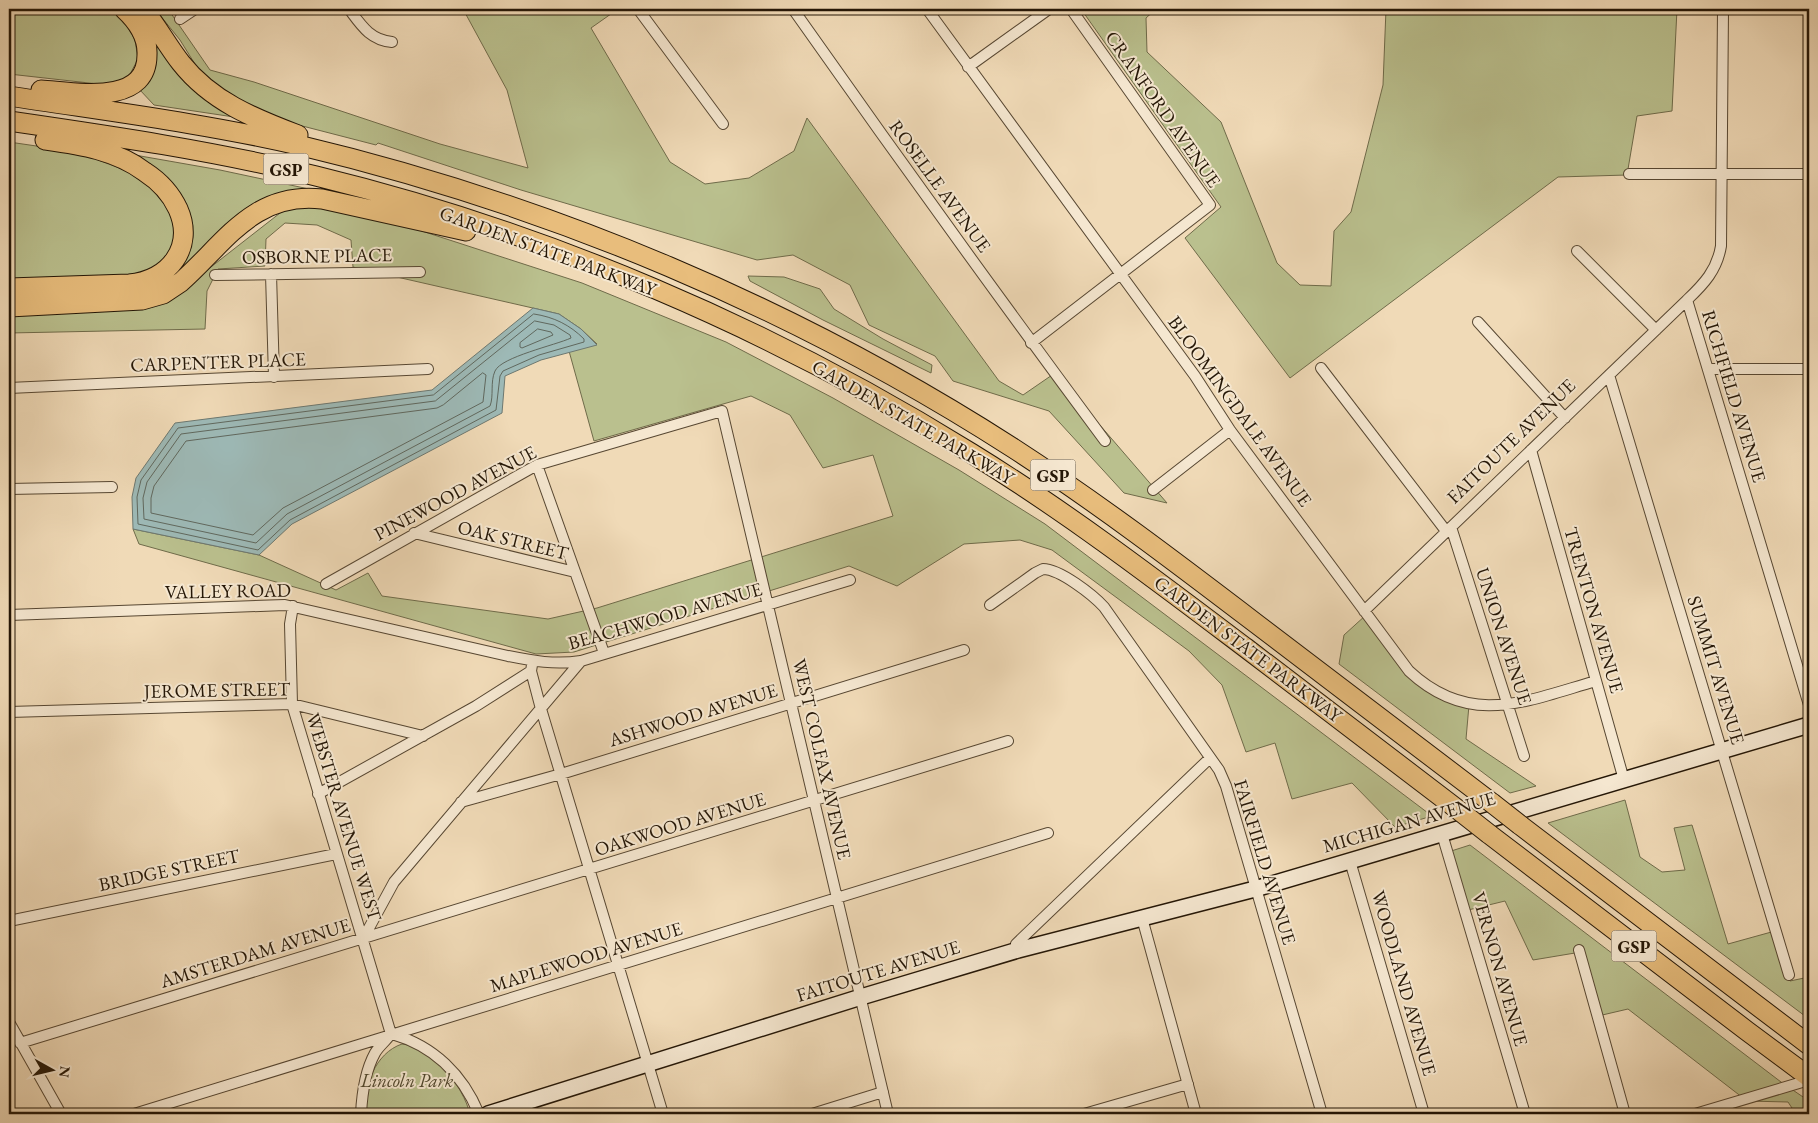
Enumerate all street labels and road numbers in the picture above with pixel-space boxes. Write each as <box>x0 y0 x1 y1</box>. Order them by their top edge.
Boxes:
street label: CRANFORD AVENUE <box>1100 26 1227 192</box>
street label: ROSELLE AVENUE <box>883 115 997 258</box>
road number: GSP <box>264 153 308 184</box>
street label: GARDEN STATE PARKWAY <box>436 200 661 302</box>
street label: OSBORNE PLACE <box>242 242 393 270</box>
street label: RICHFIELD AVENUE <box>1696 307 1772 485</box>
street label: BLOOMINGDALE AVENUE <box>1162 311 1318 512</box>
street label: CARPENTER PLACE <box>130 346 306 378</box>
street label: GARDEN STATE PARKWAY <box>808 354 1019 491</box>
street label: FAITOUTE AVENUE <box>1441 373 1581 509</box>
street label: PINEWOOD AVENUE <box>370 440 541 546</box>
road number: GSP <box>1030 460 1076 490</box>
street label: OAK STREET <box>455 514 571 566</box>
street label: TRENTON AVENUE <box>1558 524 1630 696</box>
street label: UNION AVENUE <box>1470 564 1538 708</box>
street label: GARDEN STATE PARKWAY <box>1149 570 1348 729</box>
street label: BEACHWOOD AVENUE <box>565 576 765 656</box>
street label: VALLEY ROAD <box>165 577 291 605</box>
street label: SUMMIT AVENUE <box>1682 593 1751 747</box>
street label: WEST COLFAX AVENUE <box>787 656 857 862</box>
street label: JEROME STREET <box>142 676 291 704</box>
street label: ASHWOOD AVENUE <box>605 677 781 753</box>
street label: WEBSTER AVENUE WEST <box>300 710 388 924</box>
street label: FAIRFIELD AVENUE <box>1228 776 1302 948</box>
street label: MICHIGAN AVENUE <box>1320 785 1499 859</box>
street label: OAKWOOD AVENUE <box>591 786 769 862</box>
street label: BRIDGE STREET <box>96 843 242 897</box>
street label: WOODLAND AVENUE <box>1366 888 1442 1079</box>
street label: VERNON AVENUE <box>1466 889 1534 1049</box>
street label: AMSTERDAM AVENUE <box>156 912 353 994</box>
street label: MAPLEWOOD AVENUE <box>487 916 686 998</box>
road number: GSP <box>1612 930 1656 961</box>
street label: FAITOUTE AVENUE <box>793 934 963 1008</box>

